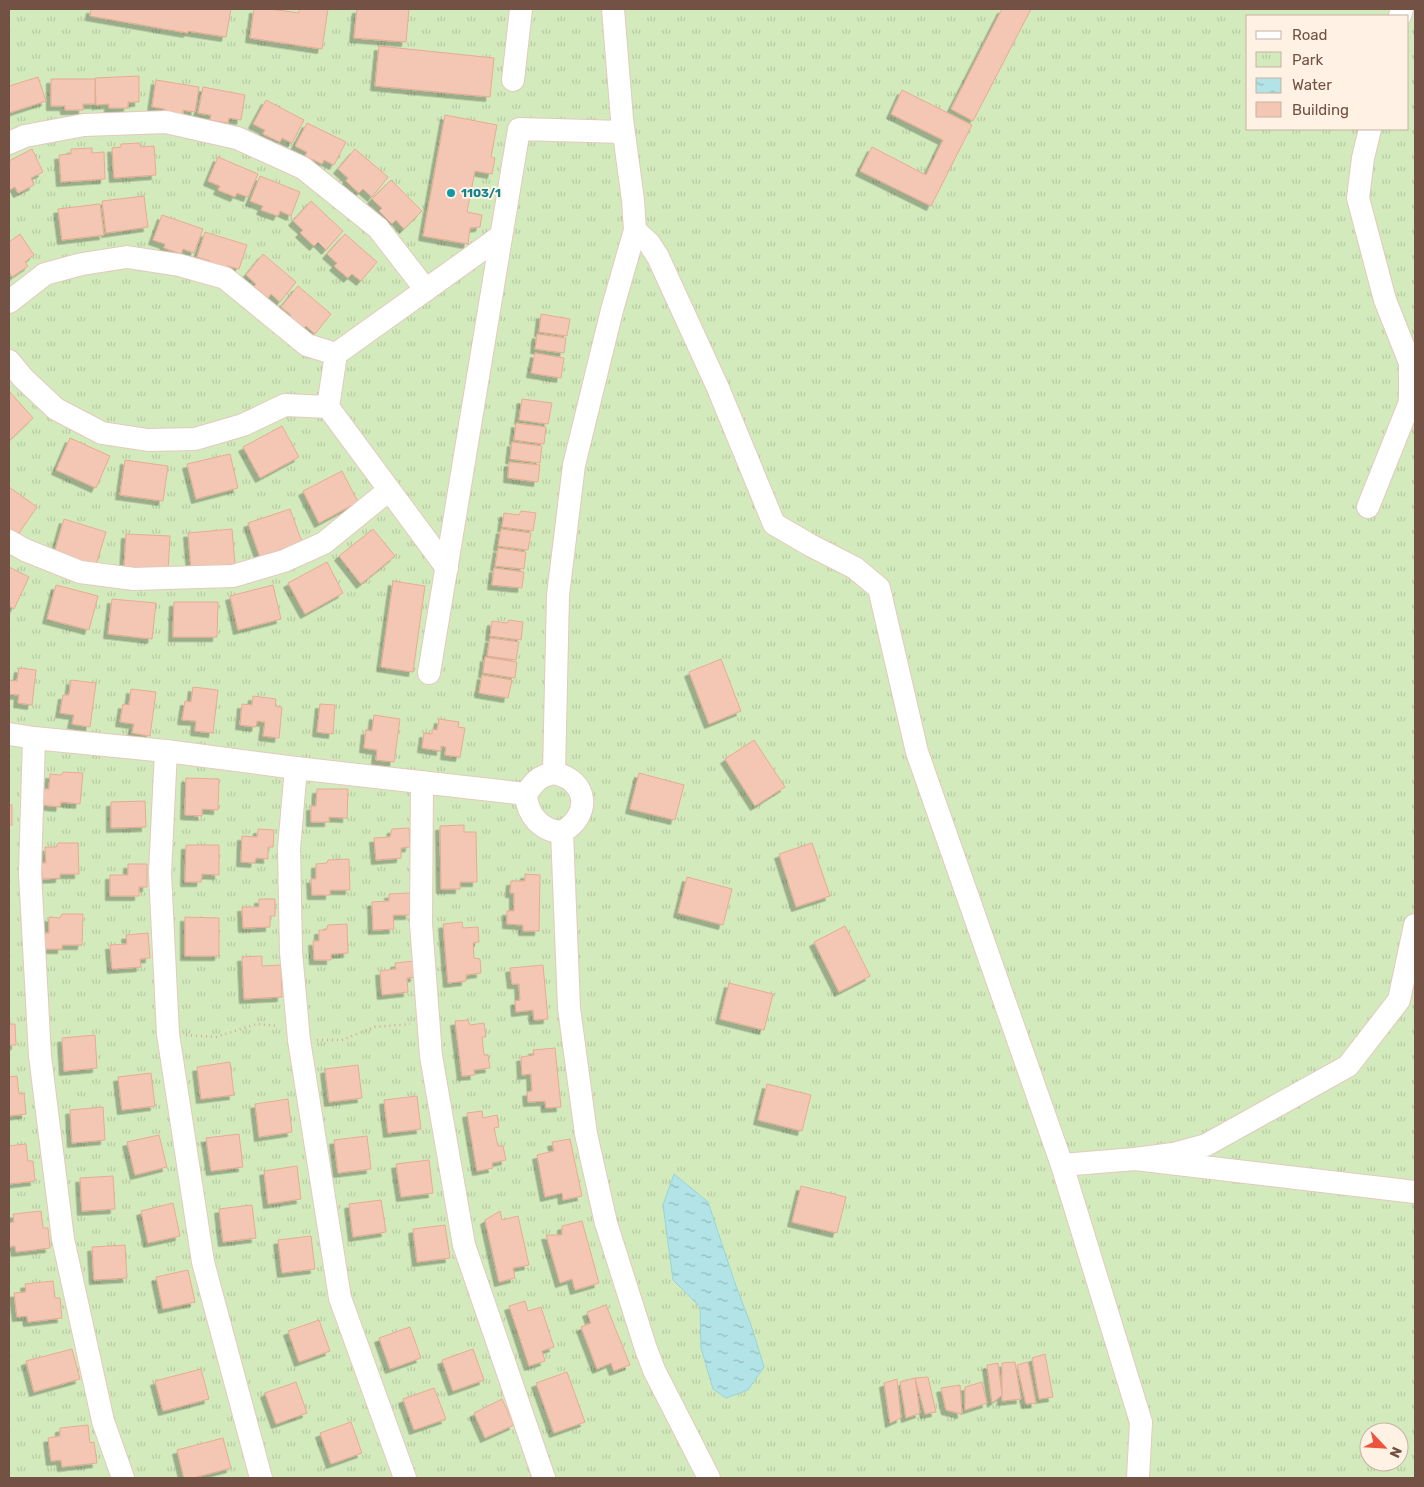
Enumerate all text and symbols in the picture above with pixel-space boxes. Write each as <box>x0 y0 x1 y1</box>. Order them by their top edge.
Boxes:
legend <box>1246 15 1409 130</box>
text: Road <box>1292 26 1328 44</box>
text: Park <box>1292 51 1323 69</box>
text: Water <box>1292 76 1332 94</box>
text: Building <box>1292 101 1349 119</box>
place label: 1103/1 <box>461 186 501 200</box>
marker: 1103/1 <box>445 187 457 199</box>
north arrow <box>1359 1422 1409 1472</box>
text: N <box>1385 1444 1405 1460</box>

